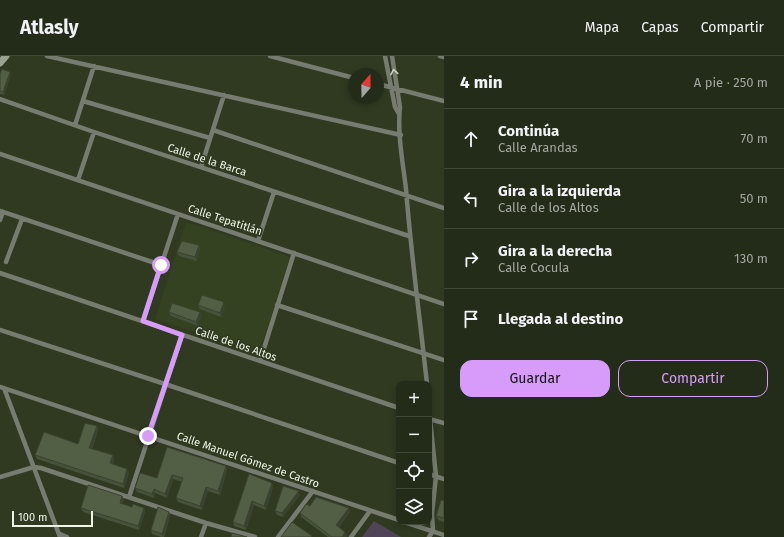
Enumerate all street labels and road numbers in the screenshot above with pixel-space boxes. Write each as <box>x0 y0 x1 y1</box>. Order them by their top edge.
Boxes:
street label: Calle de la Barca <box>166 141 248 179</box>
street label: Calle Tepatitlán <box>186 202 264 238</box>
street label: Calle de los Altos <box>194 324 278 364</box>
street label: Calle Manuel Gómez de Castro <box>175 429 321 491</box>

